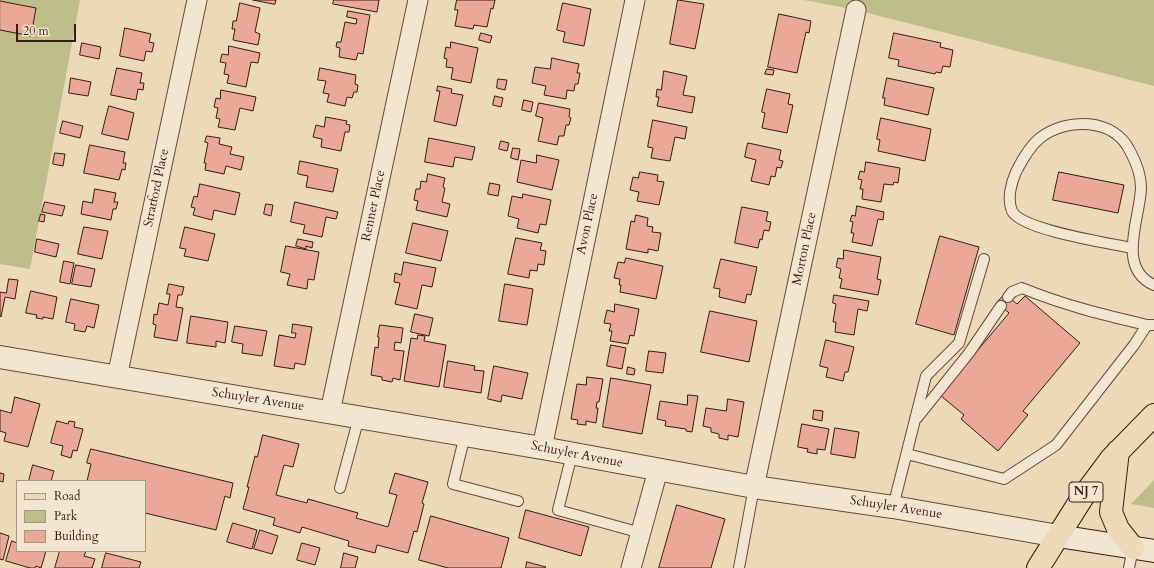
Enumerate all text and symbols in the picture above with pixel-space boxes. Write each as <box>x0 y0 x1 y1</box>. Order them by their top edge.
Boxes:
scale bar <box>18 16 78 42</box>
text: 20 m <box>23 23 49 39</box>
street label: Stratford Place <box>141 147 173 229</box>
street label: Renner Place <box>359 169 389 243</box>
street label: Avon Place <box>574 192 602 256</box>
street label: Morton Place <box>790 211 820 287</box>
street label: Schuyler Avenue <box>211 385 305 415</box>
street label: Schuyler Avenue <box>530 438 624 472</box>
legend <box>16 480 146 552</box>
road number: NJ 7 <box>1069 482 1103 502</box>
text: Road <box>54 488 80 504</box>
street label: Schuyler Avenue <box>849 493 943 523</box>
text: Park <box>54 508 77 524</box>
text: Building <box>54 528 98 544</box>

